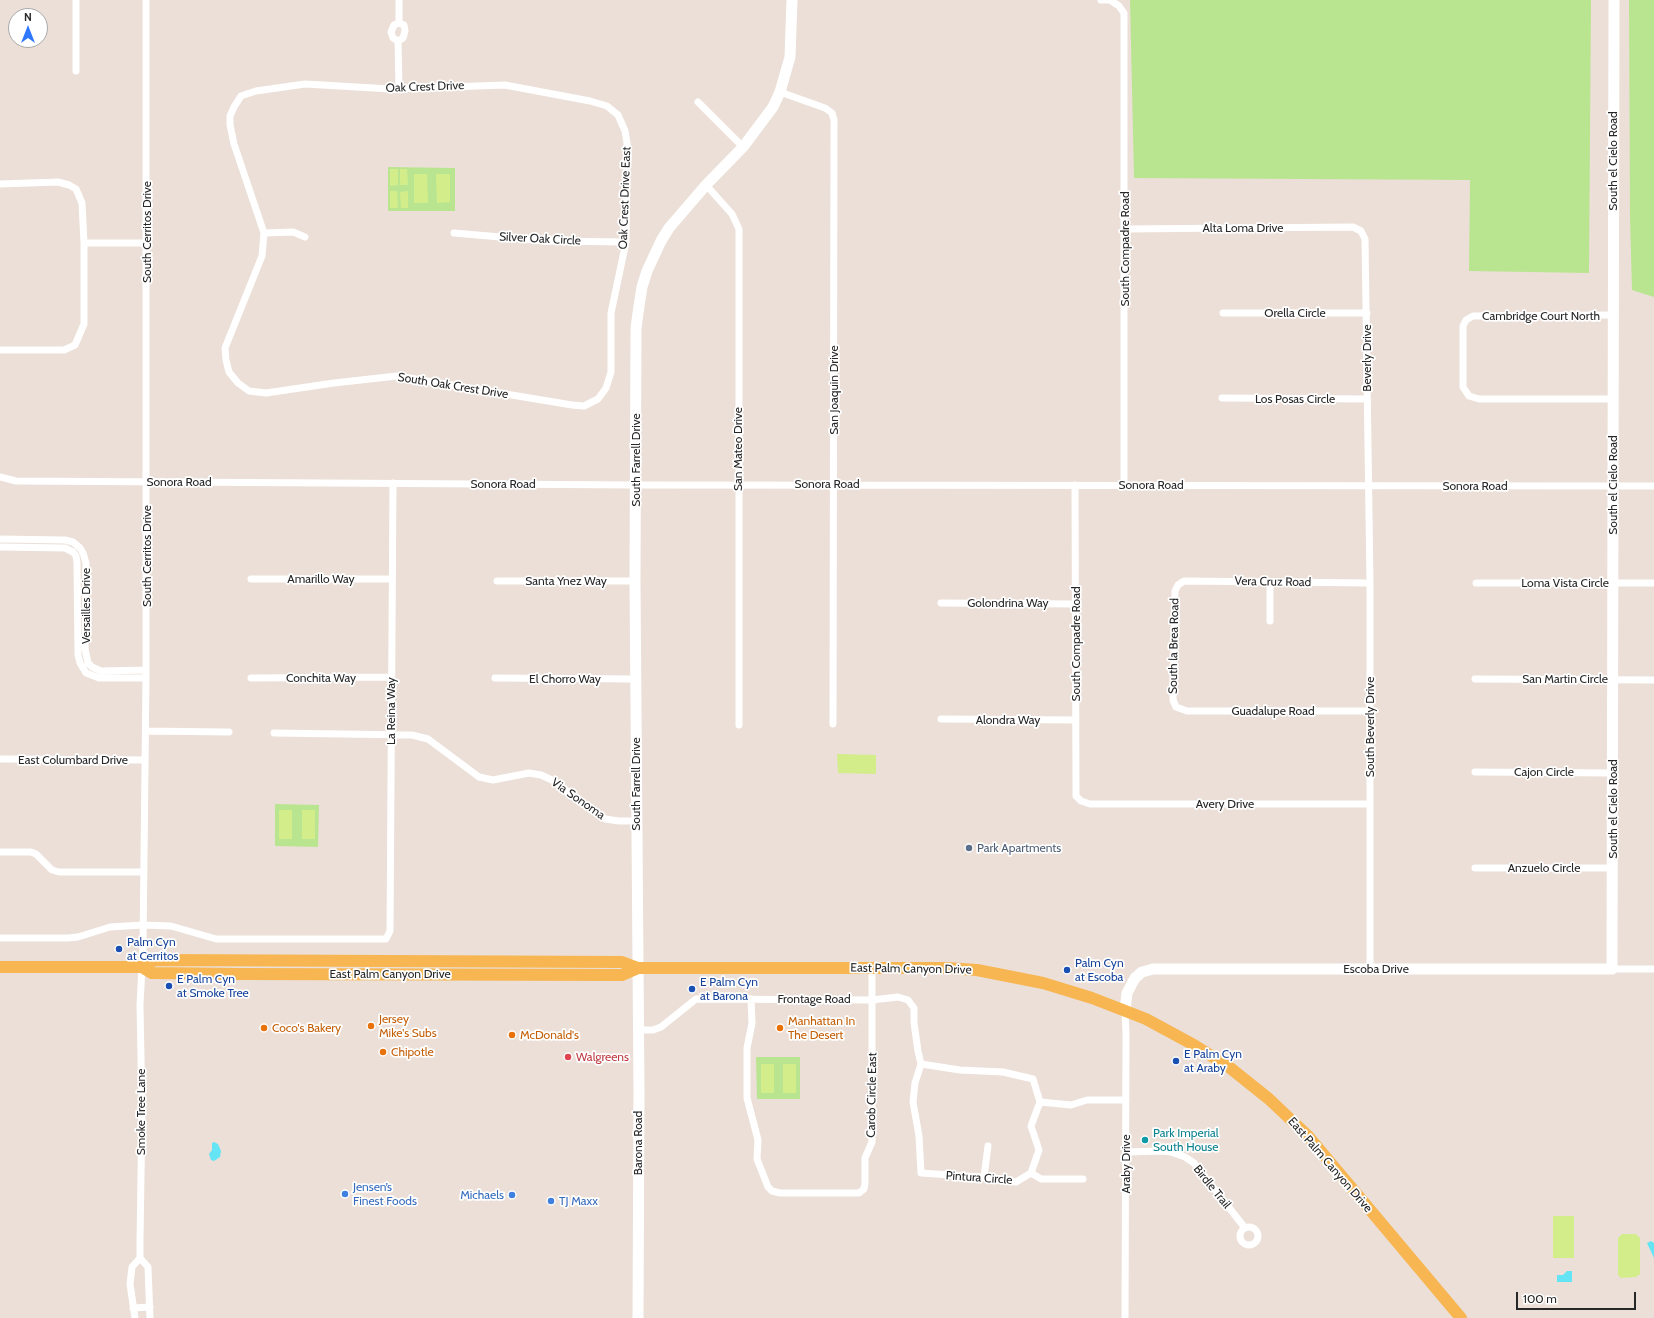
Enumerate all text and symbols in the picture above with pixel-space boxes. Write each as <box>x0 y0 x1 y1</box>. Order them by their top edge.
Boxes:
north arrow <box>8 8 48 48</box>
text: N <box>24 10 32 24</box>
street label: Oak Crest Drive <box>385 78 465 96</box>
street label: South el Cielo Road <box>1606 111 1620 211</box>
street label: Oak Crest Drive East <box>616 146 634 250</box>
street label: South Cerritos Drive <box>140 181 154 283</box>
street label: South Compadre Road <box>1118 191 1132 307</box>
street label: Alta Loma Drive <box>1203 221 1283 235</box>
street label: Silver Oak Circle <box>499 230 581 248</box>
street label: Orella Circle <box>1264 306 1326 320</box>
street label: Cambridge Court North <box>1482 309 1600 323</box>
street label: Beverly Drive <box>1360 324 1374 392</box>
street label: San Joaquin Drive <box>827 345 841 435</box>
street label: South Oak Crest Drive <box>397 370 509 402</box>
street label: Los Posas Circle <box>1255 392 1335 406</box>
street label: San Mateo Drive <box>731 407 745 491</box>
street label: South Farrell Drive <box>629 413 643 507</box>
street label: South el Cielo Road <box>1606 435 1620 535</box>
street label: Sonora Road <box>146 475 212 489</box>
street label: Sonora Road <box>470 477 536 491</box>
street label: Sonora Road <box>794 477 860 491</box>
street label: Sonora Road <box>1118 478 1184 492</box>
street label: Sonora Road <box>1442 479 1508 493</box>
street label: South Cerritos Drive <box>140 505 154 607</box>
street label: Versailles Drive <box>79 568 93 644</box>
street label: Amarillo Way <box>287 572 355 586</box>
street label: Santa Ynez Way <box>525 574 607 588</box>
street label: Vera Cruz Road <box>1235 574 1311 590</box>
street label: Loma Vista Circle <box>1521 576 1609 590</box>
street label: South Compadre Road <box>1069 586 1083 702</box>
street label: Golondrina Way <box>967 596 1049 610</box>
street label: South la Brea Road <box>1166 598 1182 694</box>
street label: Conchita Way <box>286 671 356 685</box>
street label: El Chorro Way <box>529 672 601 686</box>
street label: San Martin Circle <box>1522 672 1608 686</box>
street label: La Reina Way <box>384 677 398 745</box>
street label: South Beverly Drive <box>1363 677 1377 777</box>
street label: Guadalupe Road <box>1231 704 1315 718</box>
street label: Alondra Way <box>976 713 1040 727</box>
street label: South Farrell Drive <box>629 737 643 831</box>
street label: East Columbard Drive <box>18 753 128 767</box>
street label: South el Cielo Road <box>1606 759 1620 859</box>
street label: Cajon Circle <box>1514 765 1574 779</box>
street label: Via Sonoma <box>548 775 608 823</box>
street label: Avery Drive <box>1196 797 1254 811</box>
place label: Park Apartments <box>977 841 1061 855</box>
marker: Park Apartments <box>964 843 974 853</box>
street label: Anzuelo Circle <box>1508 861 1580 875</box>
place label: Palm Cyn at Cerritos <box>127 935 178 963</box>
marker: Palm Cyn at Cerritos <box>114 944 124 954</box>
place label: Palm Cyn at Escoba <box>1075 956 1124 984</box>
street label: East Palm Canyon Drive <box>850 961 972 977</box>
street label: Escoba Drive <box>1343 962 1409 976</box>
marker: Palm Cyn at Escoba <box>1062 965 1072 975</box>
street label: East Palm Canyon Drive <box>329 967 451 981</box>
place label: E Palm Cyn at Smoke Tree <box>177 972 249 1000</box>
place label: E Palm Cyn at Barona <box>700 975 758 1003</box>
marker: E Palm Cyn at Smoke Tree <box>164 981 174 991</box>
marker: E Palm Cyn at Barona <box>687 984 697 994</box>
street label: Frontage Road <box>777 992 851 1006</box>
place label: Jersey Mike's Subs <box>379 1012 437 1040</box>
place label: Manhattan In The Desert <box>788 1014 855 1042</box>
place label: Coco's Bakery <box>272 1021 341 1035</box>
marker: Jersey Mike's Subs <box>366 1021 376 1031</box>
marker: Coco's Bakery <box>259 1023 269 1033</box>
marker: Manhattan In The Desert <box>775 1023 785 1033</box>
place label: McDonald's <box>520 1028 579 1042</box>
marker: McDonald's <box>507 1030 517 1040</box>
place label: Chipotle <box>391 1045 434 1059</box>
marker: Chipotle <box>378 1047 388 1057</box>
place label: E Palm Cyn at Araby <box>1184 1047 1242 1075</box>
place label: Walgreens <box>576 1050 629 1064</box>
marker: Walgreens <box>563 1052 573 1062</box>
street label: Carob Circle East <box>864 1052 880 1138</box>
marker: E Palm Cyn at Araby <box>1171 1056 1181 1066</box>
street label: Smoke Tree Lane <box>134 1069 148 1155</box>
street label: Barona Road <box>631 1111 645 1175</box>
street label: East Palm Canyon Drive <box>1285 1115 1375 1215</box>
place label: Park Imperial South House <box>1153 1126 1219 1154</box>
street label: Araby Drive <box>1119 1134 1133 1194</box>
marker: Park Imperial South House <box>1140 1135 1150 1145</box>
street label: Birdle Trail <box>1190 1162 1234 1212</box>
street label: Pintura Circle <box>945 1168 1013 1188</box>
place label: Jensen’s Finest Foods <box>353 1180 417 1208</box>
place label: Michaels <box>460 1188 504 1202</box>
marker: Jensen’s Finest Foods <box>340 1189 350 1199</box>
marker: Michaels <box>507 1190 517 1200</box>
place label: TJ Maxx <box>559 1194 598 1208</box>
marker: TJ Maxx <box>546 1196 556 1206</box>
scale bar <box>1518 1284 1638 1310</box>
text: 100 m <box>1523 1291 1557 1306</box>

